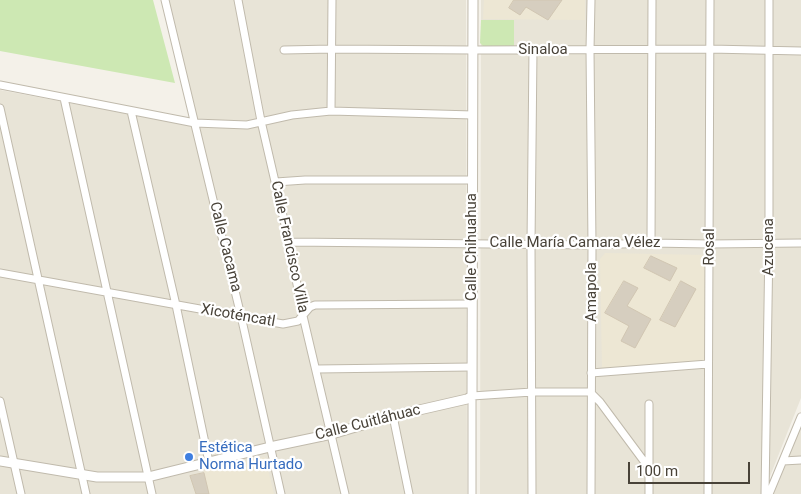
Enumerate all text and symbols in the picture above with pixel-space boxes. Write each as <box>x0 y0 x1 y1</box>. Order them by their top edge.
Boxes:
street label: Sinaloa <box>518 41 568 59</box>
street label: Calle Francisco Villa <box>266 179 312 315</box>
street label: Calle Chihuahua <box>463 193 481 301</box>
street label: Calle Cacama <box>205 200 245 294</box>
street label: Azucena <box>760 218 778 276</box>
street label: Rosal <box>701 228 719 266</box>
street label: Calle María Camara Vélez <box>490 234 660 252</box>
street label: Amapola <box>583 262 601 322</box>
street label: Xicoténcatl <box>199 301 277 331</box>
street label: Calle Cuitláhuac <box>314 401 422 445</box>
place label: Estética Norma Hurtado <box>199 439 303 474</box>
marker: Estética Norma Hurtado <box>183 451 195 463</box>
scale bar <box>631 452 754 484</box>
text: 100 m <box>636 462 678 480</box>

